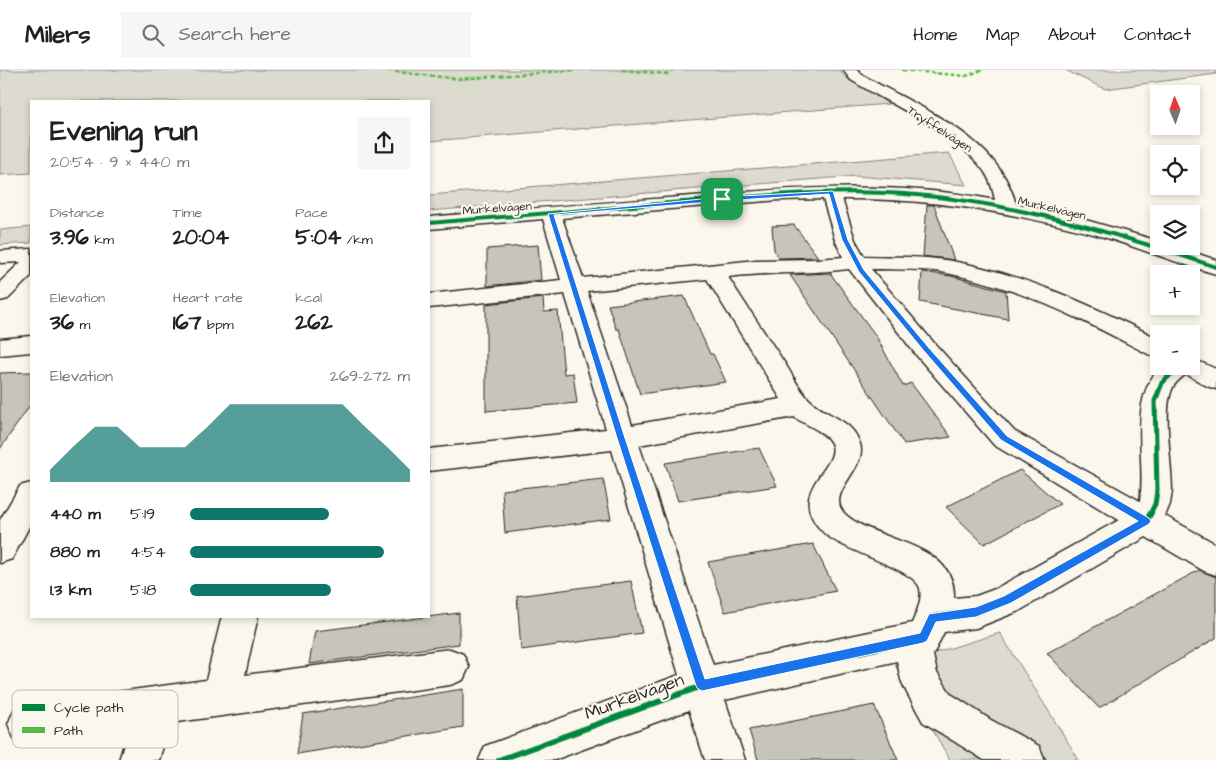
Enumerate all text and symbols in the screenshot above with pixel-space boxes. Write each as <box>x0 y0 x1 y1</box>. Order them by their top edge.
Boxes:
search box <box>121 12 471 57</box>
text: Milers <box>25 18 91 52</box>
icon: search <box>139 21 167 49</box>
text: Search here <box>179 21 291 48</box>
text: Home <box>913 22 958 47</box>
text: Map <box>986 22 1020 47</box>
text: About <box>1048 22 1096 47</box>
text: Contact <box>1124 22 1191 47</box>
north arrow <box>1150 85 1200 135</box>
map controls <box>1150 85 1200 375</box>
street label: Tryffelvägen <box>903 102 976 158</box>
text: Evening run <box>50 112 198 151</box>
button: share <box>358 117 410 169</box>
button: locate <box>1150 145 1200 195</box>
text: 20:54 · 9 × 440 m <box>50 151 189 173</box>
pin <box>701 178 743 220</box>
icon: arrive <box>708 185 736 213</box>
street label: Murkelvägen <box>1016 192 1088 226</box>
street label: Murkelvägen <box>462 198 532 220</box>
text: Distance <box>50 203 104 223</box>
text: Time <box>173 203 202 223</box>
text: Pace <box>295 203 328 223</box>
button: layers <box>1150 205 1200 255</box>
text: 3.96 <box>50 223 89 252</box>
text: 20:04 <box>173 223 229 252</box>
text: 5:04 <box>295 223 341 252</box>
text: km <box>89 230 114 250</box>
text: /km <box>341 230 373 250</box>
button: + <box>1150 265 1200 315</box>
text: Elevation <box>50 288 105 308</box>
text: Heart rate <box>173 288 243 308</box>
text: kcal <box>295 288 322 308</box>
text: 36 <box>50 308 74 337</box>
text: 167 <box>173 308 201 337</box>
text: 262 <box>295 308 333 337</box>
text: m <box>74 315 90 335</box>
text: bpm <box>201 315 234 335</box>
button: − <box>1150 325 1200 375</box>
text: Elevation <box>50 365 113 387</box>
text: 269–272 m <box>330 365 410 387</box>
text: 440 m <box>50 503 101 525</box>
text: 5:19 <box>130 503 155 525</box>
text: 880 m <box>50 541 100 563</box>
text: 4:54 <box>130 541 166 563</box>
text: 1.3 km <box>50 579 91 601</box>
text: 5:18 <box>130 579 156 601</box>
street label: Murkelvägen <box>581 667 688 727</box>
legend <box>12 690 178 748</box>
text: Cycle path <box>54 698 123 718</box>
text: Path <box>54 721 83 741</box>

